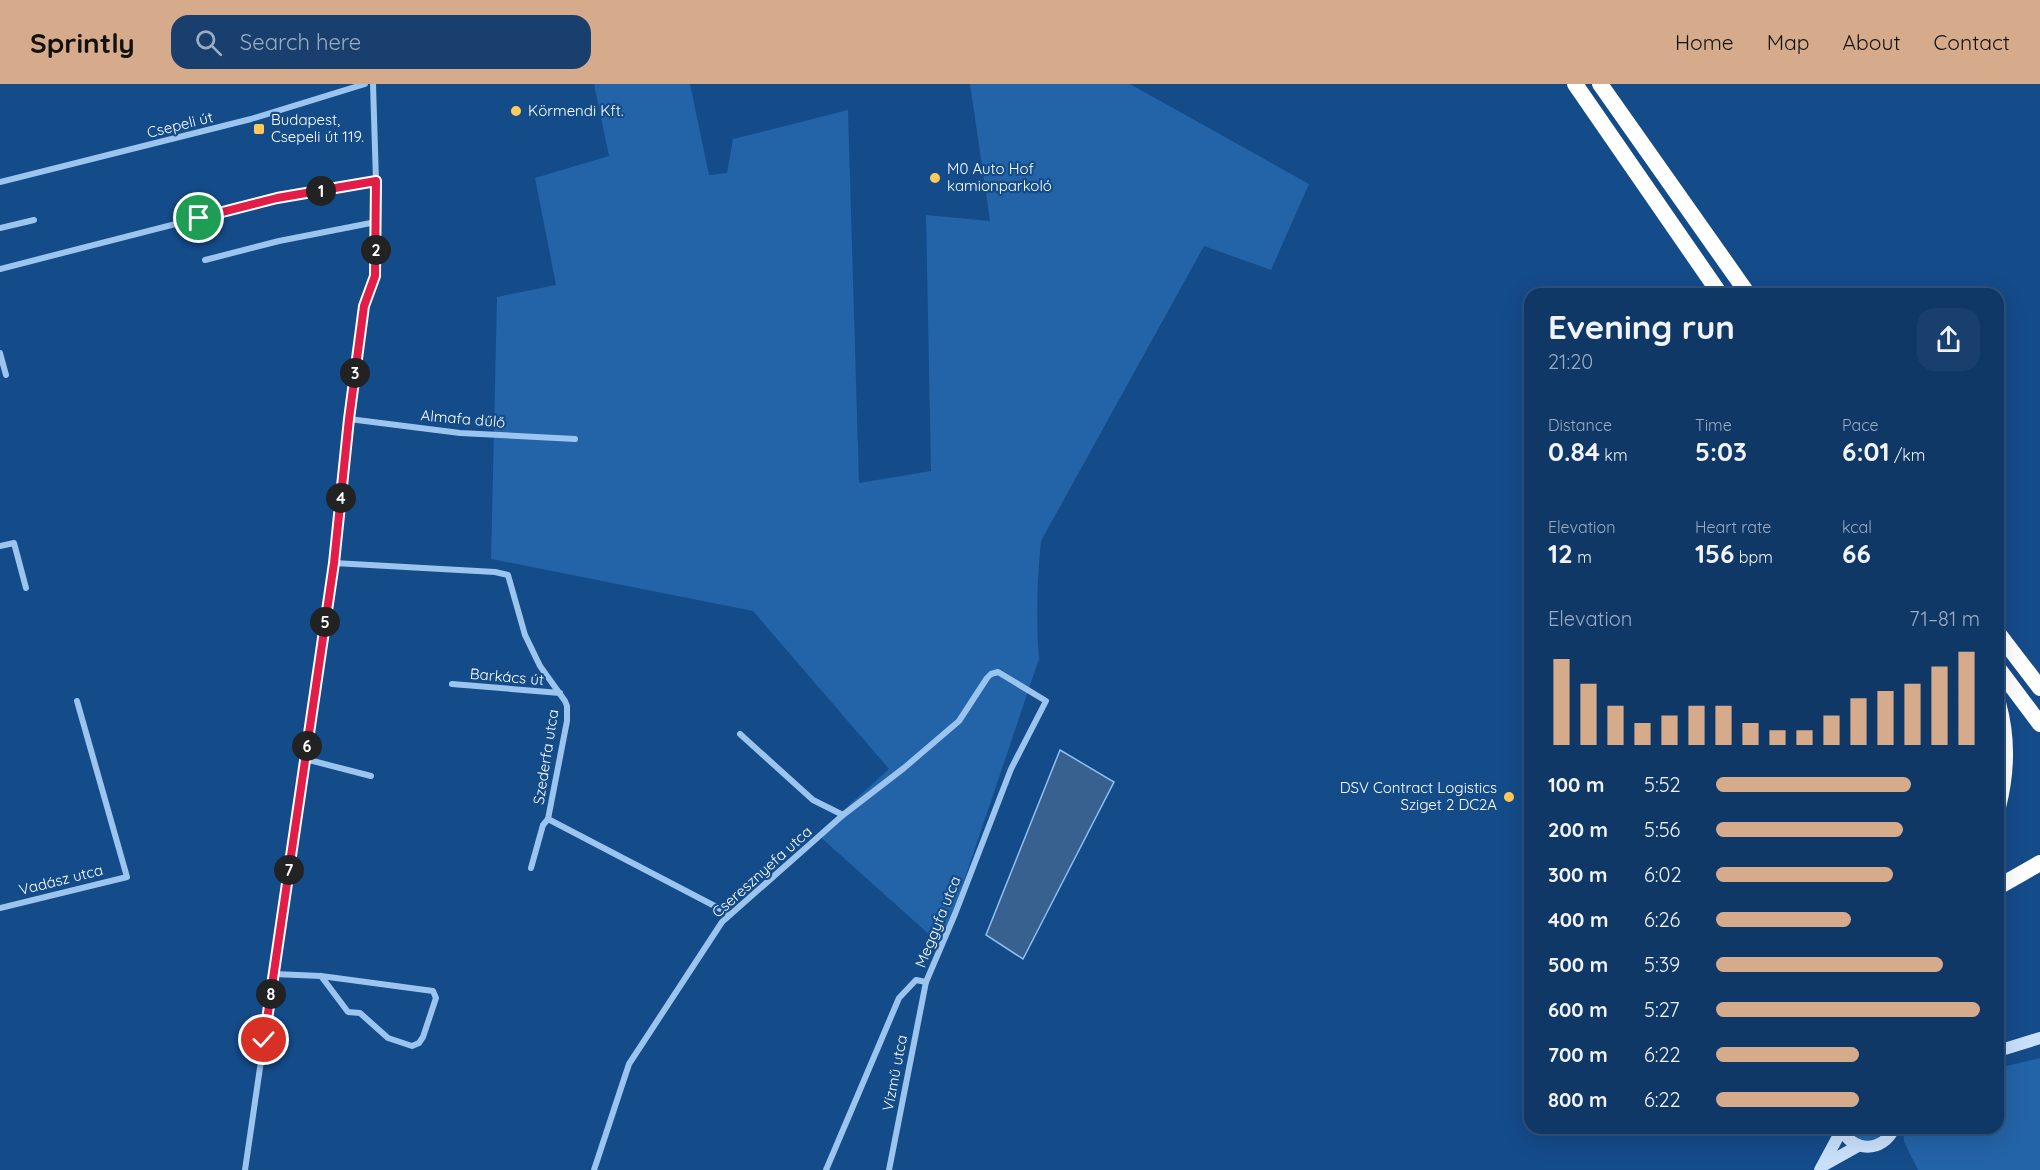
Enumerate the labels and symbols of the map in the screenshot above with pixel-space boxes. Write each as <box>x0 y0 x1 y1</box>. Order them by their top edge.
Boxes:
place label: Körmendi Kft. <box>528 101 624 120</box>
marker: Körmendi Kft. <box>509 104 523 118</box>
street label: Csepeli út <box>145 107 215 142</box>
place label: Budapest, Csepeli út 119. <box>271 110 364 146</box>
marker: Budapest, Csepeli út 119. <box>252 122 266 136</box>
place label: M0 Auto Hof kamionparkoló <box>947 159 1052 195</box>
marker: M0 Auto Hof kamionparkoló <box>928 171 942 185</box>
pin: 1 <box>306 176 336 206</box>
pin <box>173 192 224 243</box>
pin: 2 <box>361 235 391 265</box>
pin: 3 <box>340 358 370 388</box>
street label: Almafa dűlő <box>420 405 506 432</box>
pin: 4 <box>326 483 356 513</box>
pin: 5 <box>310 607 340 637</box>
street label: Barkács út <box>469 664 545 689</box>
street label: Szederfa utca <box>529 708 562 806</box>
pin: 6 <box>292 731 322 761</box>
place label: DSV Contract Logistics Sziget 2 DC2A <box>1340 778 1497 814</box>
marker: DSV Contract Logistics Sziget 2 DC2A <box>1502 790 1516 804</box>
street label: Cseresznyefa utca <box>708 822 816 921</box>
pin: 7 <box>274 855 304 885</box>
street label: Vadász utca <box>17 860 105 899</box>
street label: Meggyfa utca <box>911 873 965 970</box>
pin: 8 <box>256 979 286 1009</box>
pin <box>238 1014 289 1065</box>
street label: Vízmű utca <box>878 1033 911 1113</box>

